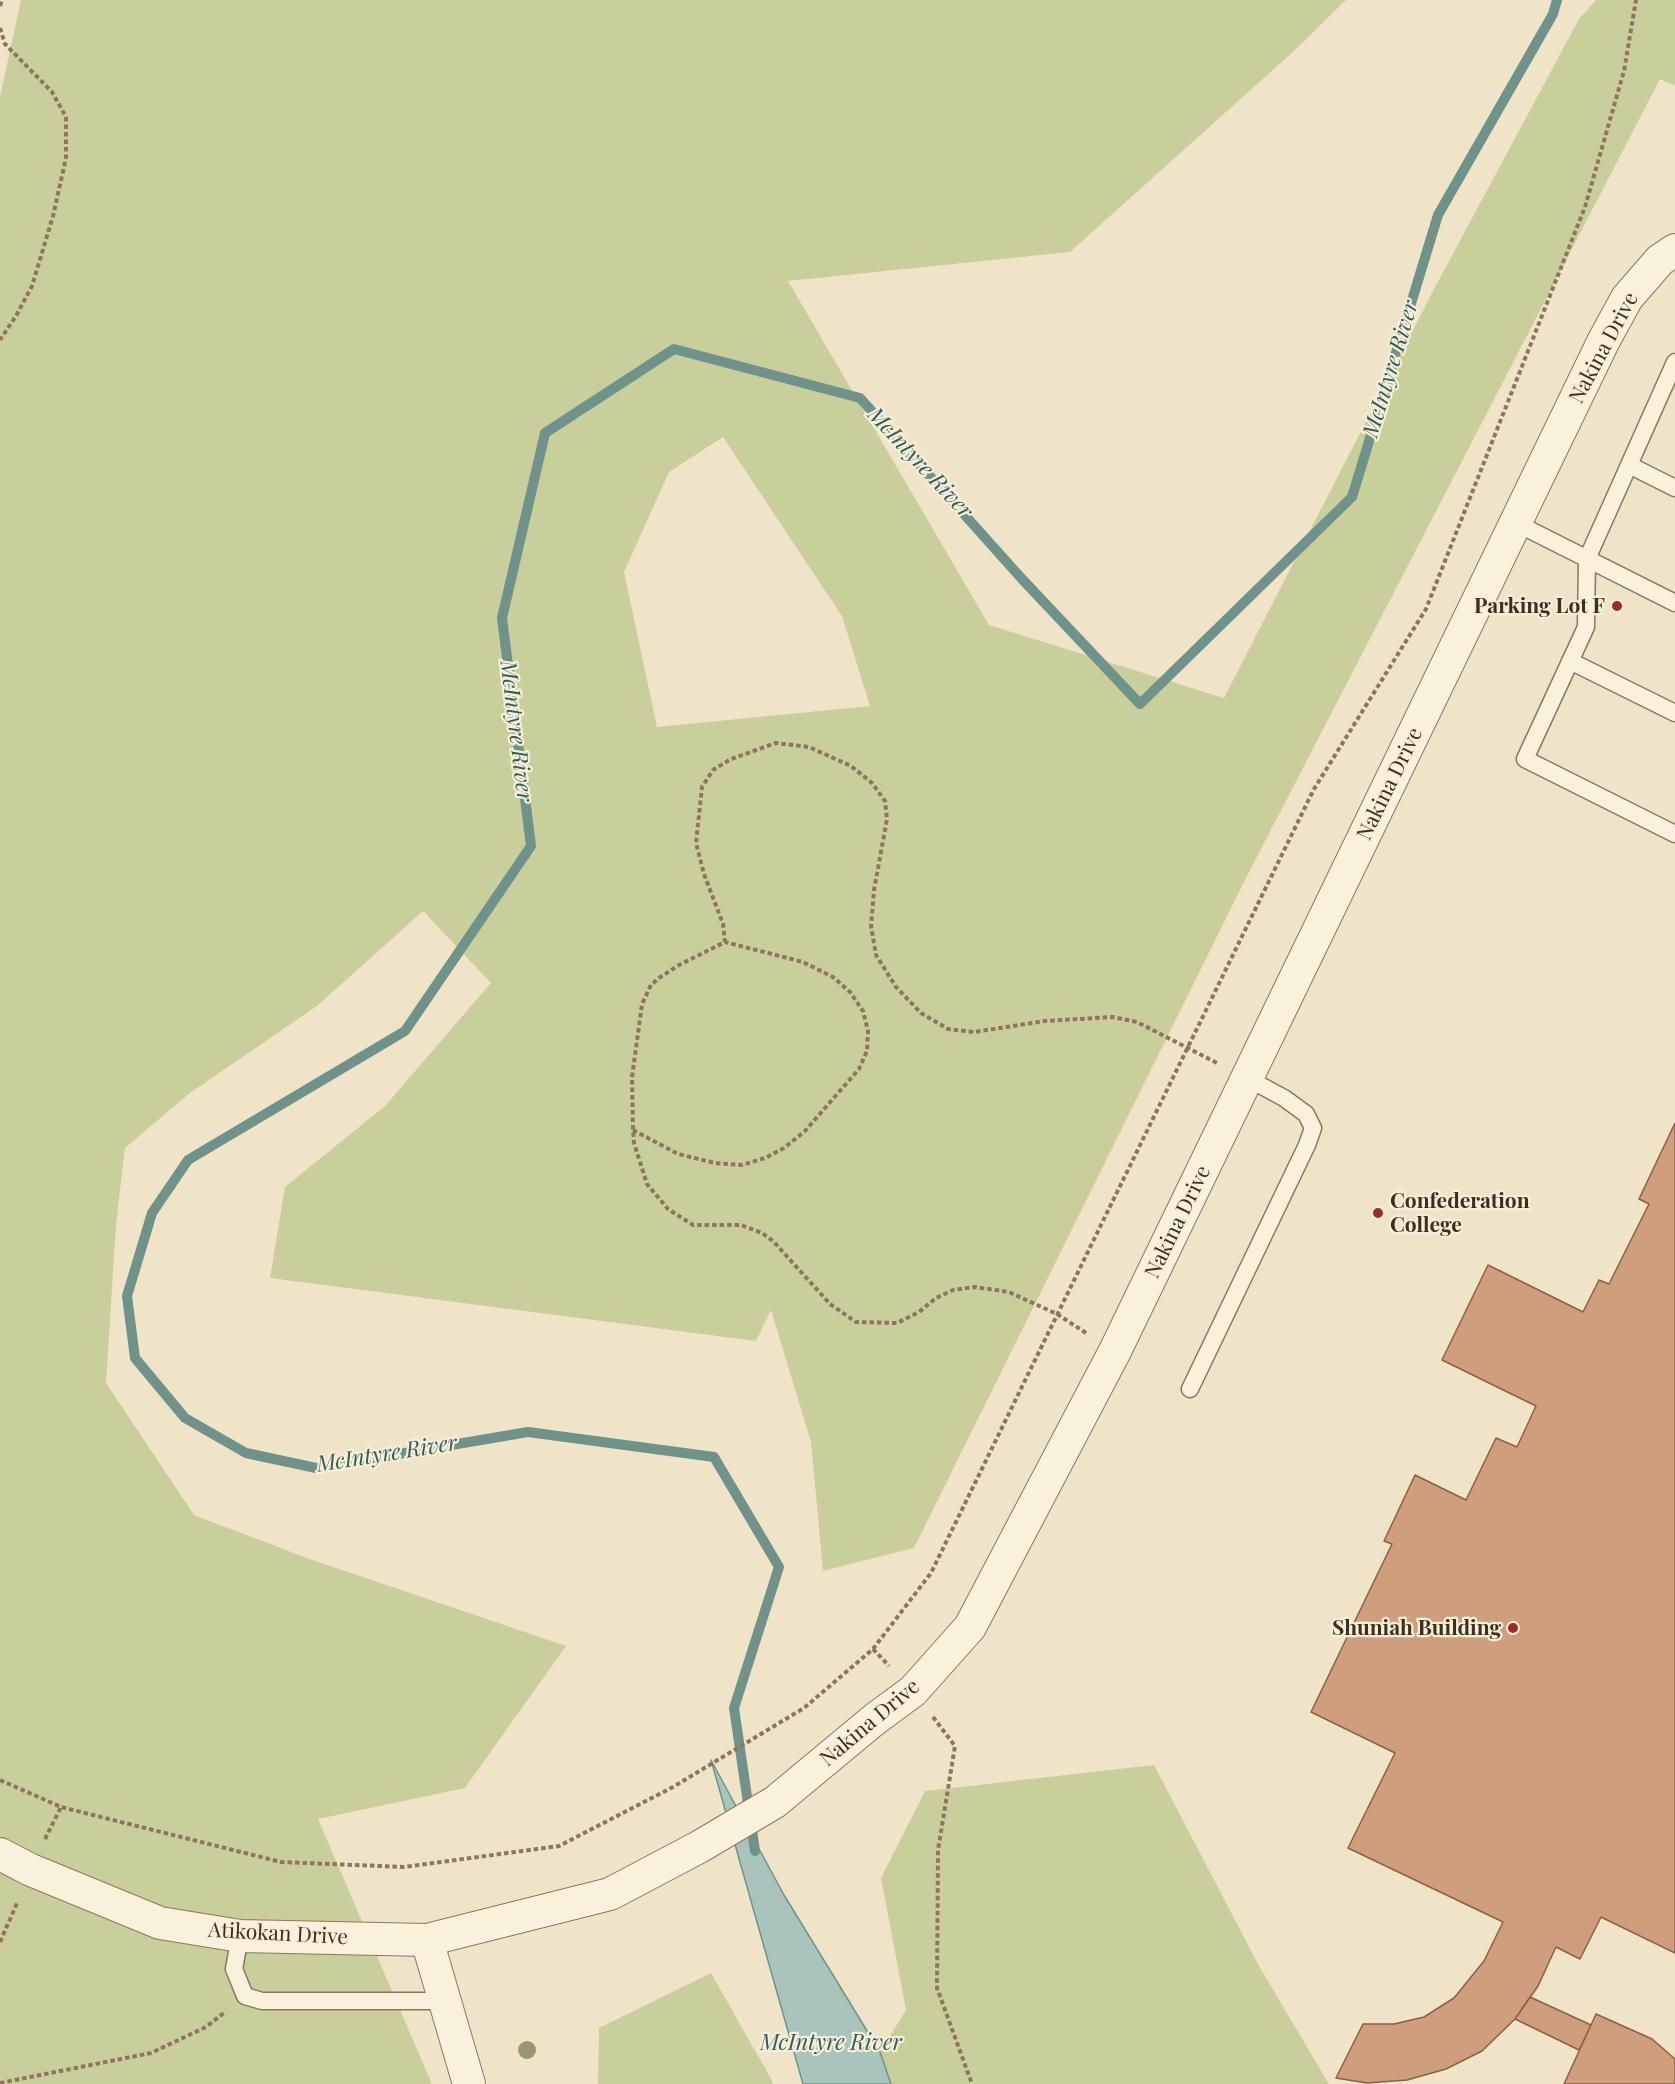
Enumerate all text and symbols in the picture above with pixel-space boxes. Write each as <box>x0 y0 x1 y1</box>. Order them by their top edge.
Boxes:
street label: Nakina Drive <box>1564 288 1644 408</box>
water label: McIntyre River <box>1358 297 1424 441</box>
water label: McIntyre River <box>862 402 978 524</box>
place label: Parking Lot F <box>1474 593 1605 619</box>
marker: Parking Lot F <box>1610 599 1624 613</box>
water label: McIntyre River <box>494 659 538 803</box>
street label: Nakina Drive <box>1352 724 1428 844</box>
street label: Nakina Drive <box>1140 1162 1216 1282</box>
place label: Confederation College <box>1390 1188 1530 1238</box>
marker: Confederation College <box>1371 1206 1385 1220</box>
water label: McIntyre River <box>315 1430 459 1478</box>
place label: Shuniah Building <box>1332 1615 1501 1641</box>
marker: Shuniah Building <box>1506 1621 1520 1635</box>
street label: Nakina Drive <box>815 1674 925 1772</box>
street label: Atikokan Drive <box>207 1918 349 1950</box>
water label: McIntyre River <box>760 2030 902 2056</box>

